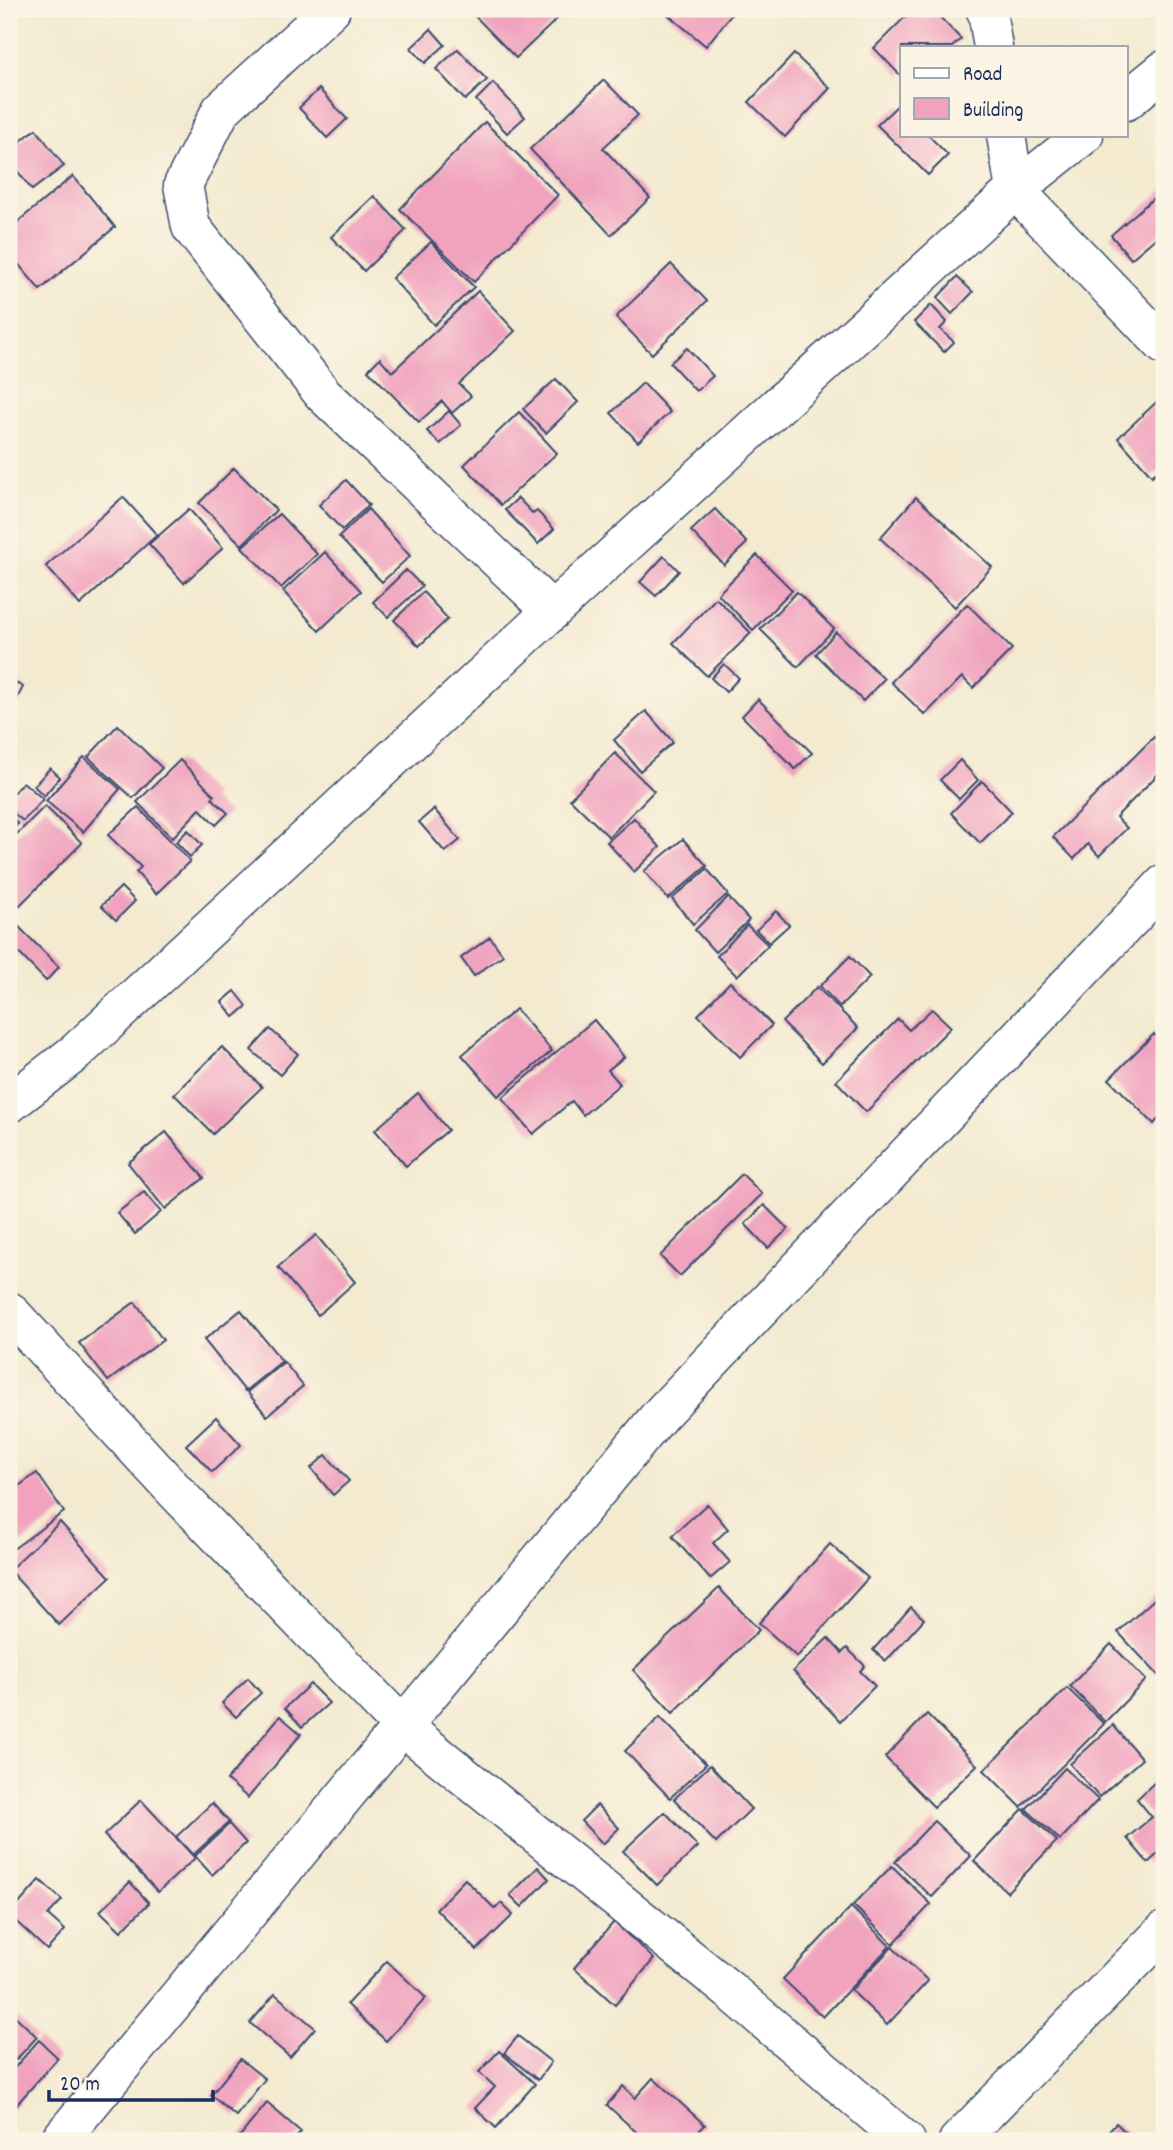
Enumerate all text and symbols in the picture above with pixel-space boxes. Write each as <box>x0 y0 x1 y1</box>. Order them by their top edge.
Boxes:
legend <box>900 46 1128 136</box>
text: Road <box>963 61 1002 91</box>
text: Building <box>963 97 1023 127</box>
scale bar <box>49 2059 214 2103</box>
text: 20 m <box>60 2071 100 2101</box>

